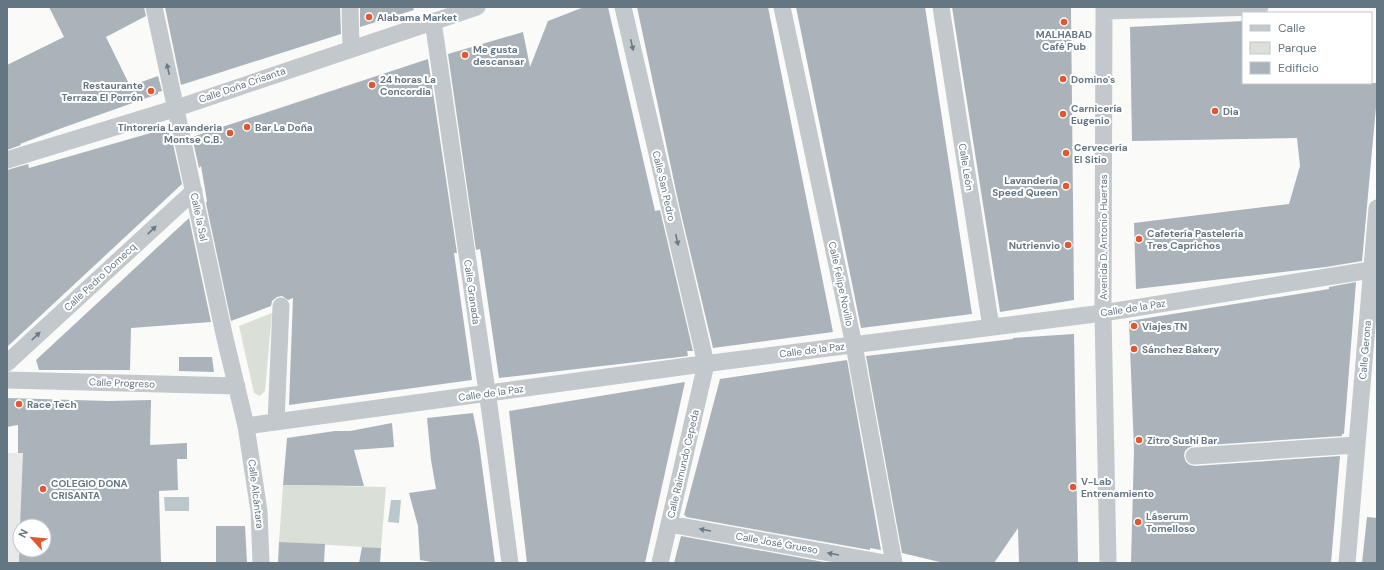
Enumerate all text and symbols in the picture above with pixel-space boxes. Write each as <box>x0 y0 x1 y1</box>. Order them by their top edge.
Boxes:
place label: Alabama Market <box>377 11 457 24</box>
marker: Alabama Market <box>364 12 374 22</box>
legend <box>1242 12 1372 84</box>
marker: MALHABAD Café Pub <box>1059 17 1069 27</box>
text: Calle <box>1278 20 1305 36</box>
place label: MALHABAD Café Pub <box>1036 28 1092 53</box>
one-way arrow <box>629 39 635 51</box>
text: Parque <box>1278 40 1317 56</box>
place label: Me gusta descansar <box>473 43 524 68</box>
marker: Me gusta descansar <box>460 50 470 60</box>
text: Edificio <box>1278 60 1319 76</box>
one-way arrow <box>165 63 171 76</box>
street label: Calle Doña Crisanta <box>197 64 287 106</box>
place label: 24 horas La Concordia <box>380 73 436 98</box>
place label: Domino's <box>1071 73 1115 86</box>
marker: Domino's <box>1058 74 1068 84</box>
place label: Restaurante Terraza El Porrón <box>62 79 143 104</box>
marker: 24 horas La Concordia <box>367 80 377 90</box>
marker: Restaurante Terraza El Porrón <box>146 86 156 96</box>
place label: Carnicería Eugenio <box>1071 102 1122 127</box>
place label: Dia <box>1223 105 1239 118</box>
marker: Dia <box>1210 106 1220 116</box>
marker: Carnicería Eugenio <box>1058 109 1068 119</box>
place label: Tintoreria Lavanderia Montse C.B. <box>118 121 222 146</box>
place label: Bar La Doña <box>255 121 313 134</box>
marker: Bar La Doña <box>242 122 252 132</box>
marker: Tintoreria Lavanderia Montse C.B. <box>225 128 235 138</box>
place label: Cervecería El Sitio <box>1074 141 1128 166</box>
street label: Calle León <box>956 142 976 192</box>
marker: Cervecería El Sitio <box>1061 148 1071 158</box>
street label: Calle San Pedro <box>650 149 678 223</box>
place label: Lavandería Speed Queen <box>992 174 1058 199</box>
street label: Avenida D. Antonio Huertas <box>1097 174 1110 300</box>
marker: Lavandería Speed Queen <box>1061 181 1071 191</box>
street label: Calle la Sal <box>188 192 210 242</box>
one-way arrow <box>147 225 157 234</box>
place label: Cafetería Pastelería Tres Caprichos <box>1147 227 1243 252</box>
one-way arrow <box>674 234 680 246</box>
marker: Cafetería Pastelería Tres Caprichos <box>1134 234 1144 244</box>
place label: Nutrienvio <box>1009 239 1060 252</box>
street label: Calle Pedro Domecq <box>61 240 139 314</box>
marker: Nutrienvio <box>1063 240 1073 250</box>
street label: Calle Felipe Novillo <box>826 241 856 328</box>
street label: Calle Granada <box>461 259 483 325</box>
street label: Calle de la Paz <box>1099 296 1167 320</box>
place label: Viajes TN <box>1142 320 1187 333</box>
street label: Calle Gerona <box>1356 320 1374 380</box>
marker: Viajes TN <box>1129 321 1139 331</box>
one-way arrow <box>31 332 41 341</box>
street label: Calle de la Paz <box>778 339 846 360</box>
place label: Sánchez Bakery <box>1142 343 1219 356</box>
marker: Sánchez Bakery <box>1129 344 1139 354</box>
street label: Calle Progreso <box>89 375 155 391</box>
street label: Calle de la Paz <box>457 382 525 404</box>
place label: Race Tech <box>27 398 77 411</box>
marker: Race Tech <box>14 399 24 409</box>
street label: Calle Raimundo Cepeda <box>664 409 702 519</box>
place label: Zitro Sushi Bar <box>1147 434 1217 447</box>
marker: Zitro Sushi Bar <box>1134 435 1144 445</box>
street label: Calle Alcántara <box>245 459 267 529</box>
place label: V-Lab Entrenamiento <box>1081 475 1154 500</box>
place label: COLEGIO DONA CRISANTA <box>51 477 128 502</box>
marker: V-Lab Entrenamiento <box>1068 482 1078 492</box>
marker: COLEGIO DONA CRISANTA <box>38 484 48 494</box>
place label: Láserum Tomelloso <box>1146 510 1195 535</box>
marker: Láserum Tomelloso <box>1133 517 1143 527</box>
north arrow <box>12 518 52 558</box>
text: N <box>15 527 31 540</box>
one-way arrow <box>699 527 711 533</box>
street label: Calle José Grueso <box>735 529 819 557</box>
one-way arrow <box>827 550 839 556</box>

